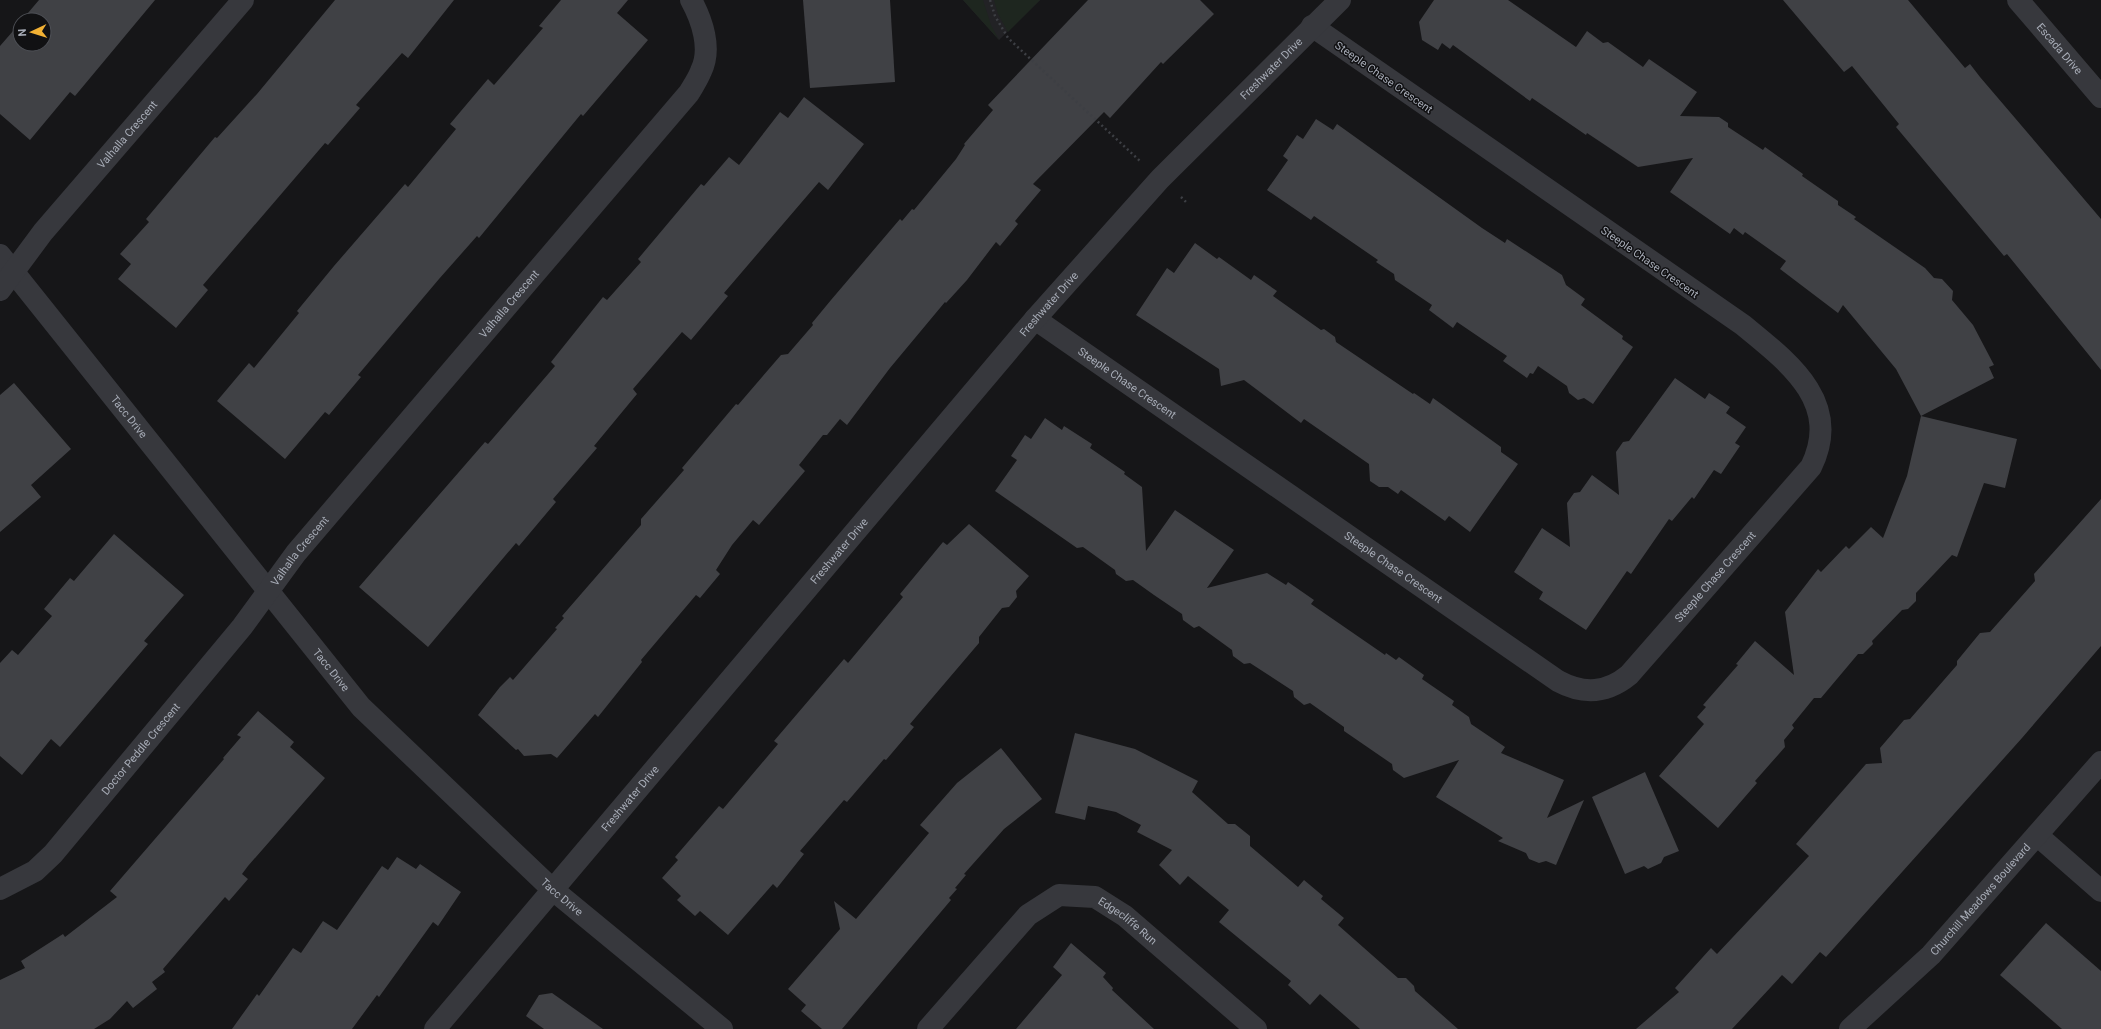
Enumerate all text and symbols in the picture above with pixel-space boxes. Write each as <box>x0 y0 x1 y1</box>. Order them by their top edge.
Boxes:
north arrow <box>12 12 52 52</box>
street label: Escada Drive <box>2034 21 2085 77</box>
text: N <box>16 28 29 37</box>
street label: Freshwater Drive <box>1238 35 1305 102</box>
street label: Steeple Chase Crescent <box>1332 39 1435 116</box>
street label: Valhalla Crescent <box>95 98 160 171</box>
street label: Steeple Chase Crescent <box>1598 224 1701 301</box>
street label: Valhalla Crescent <box>477 267 542 341</box>
street label: Freshwater Drive <box>1017 269 1081 339</box>
street label: Steeple Chase Crescent <box>1075 345 1179 422</box>
street label: Tacc Drive <box>108 393 150 441</box>
street label: Valhalla Crescent <box>268 513 332 588</box>
street label: Freshwater Drive <box>808 516 871 587</box>
street label: Steeple Chase Crescent <box>1342 529 1445 606</box>
street label: Steeple Chase Crescent <box>1672 529 1759 625</box>
street label: Tacc Drive <box>310 646 352 694</box>
street label: Doctor Peddle Crescent <box>99 700 183 798</box>
street label: Freshwater Drive <box>599 763 662 834</box>
street label: Churchill Meadows Boulevard <box>1928 841 2033 958</box>
street label: Tacc Drive <box>538 876 585 919</box>
street label: Edgecliffe Run <box>1096 895 1159 948</box>

